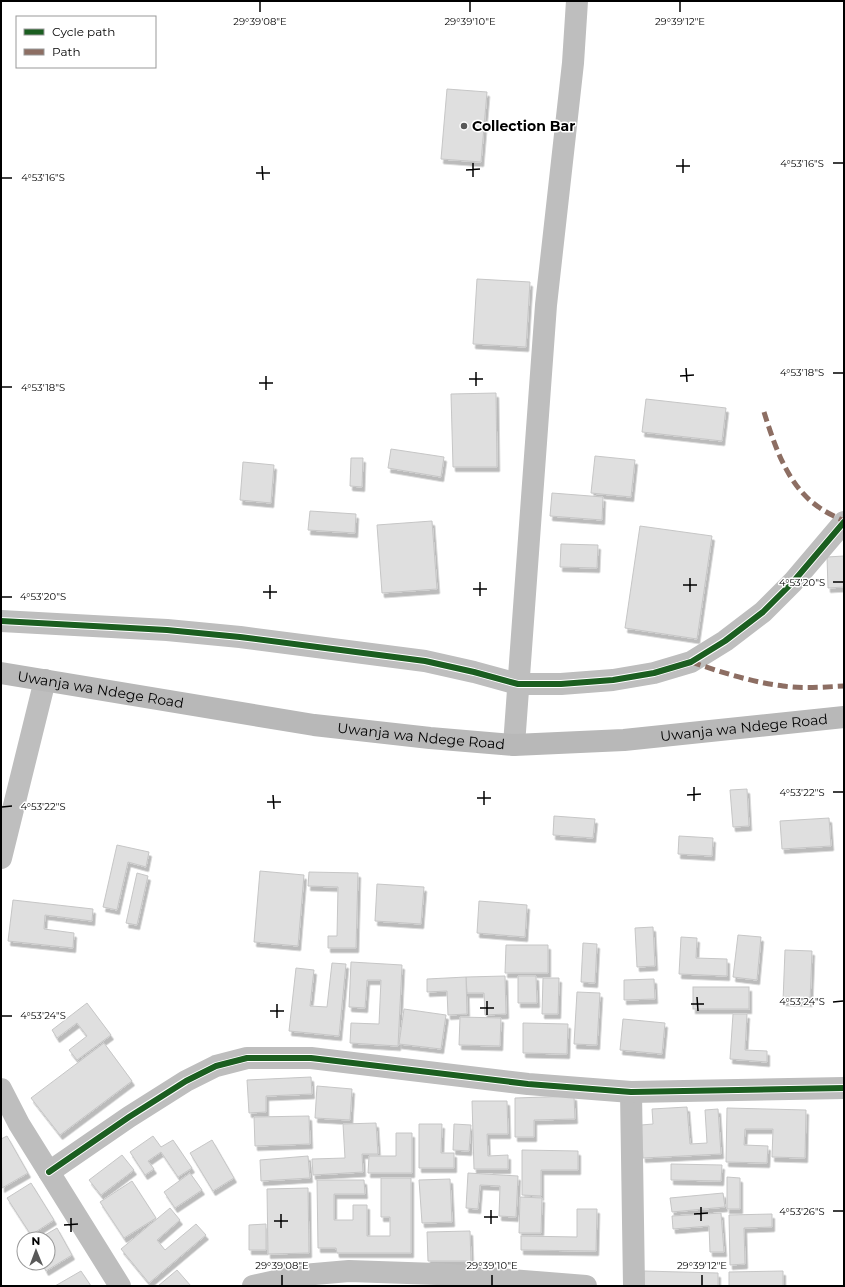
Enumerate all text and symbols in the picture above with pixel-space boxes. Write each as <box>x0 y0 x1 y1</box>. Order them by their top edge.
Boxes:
text: 29°39'08"E <box>233 15 287 28</box>
text: 29°39'10"E <box>444 15 496 28</box>
text: 29°39'12"E <box>655 15 705 28</box>
legend <box>16 16 156 68</box>
text: Cycle path <box>52 24 115 39</box>
text: Path <box>52 44 81 59</box>
place label: Collection Bar <box>472 117 575 135</box>
marker: Collection Bar <box>459 121 469 131</box>
text: 4°53'16"S <box>780 157 824 170</box>
text: 4°53'16"S <box>21 171 65 184</box>
text: 4°53'18"S <box>780 366 824 379</box>
text: 4°53'18"S <box>21 381 65 394</box>
text: 4°53'20"S <box>779 576 825 589</box>
text: 4°53'20"S <box>20 590 66 603</box>
street label: Uwanja wa Ndege Road <box>16 667 185 712</box>
street label: Uwanja wa Ndege Road <box>659 710 829 745</box>
street label: Uwanja wa Ndege Road <box>336 719 506 753</box>
text: 4°53'22"S <box>779 786 825 799</box>
text: 4°53'22"S <box>20 800 66 813</box>
text: 4°53'24"S <box>779 995 825 1008</box>
text: 4°53'24"S <box>20 1009 66 1022</box>
text: 4°53'26"S <box>779 1205 825 1218</box>
north arrow <box>16 1231 56 1271</box>
text: N <box>31 1234 40 1248</box>
text: 29°39'08"E <box>255 1259 309 1272</box>
text: 29°39'10"E <box>466 1259 518 1272</box>
text: 29°39'12"E <box>677 1259 727 1272</box>

